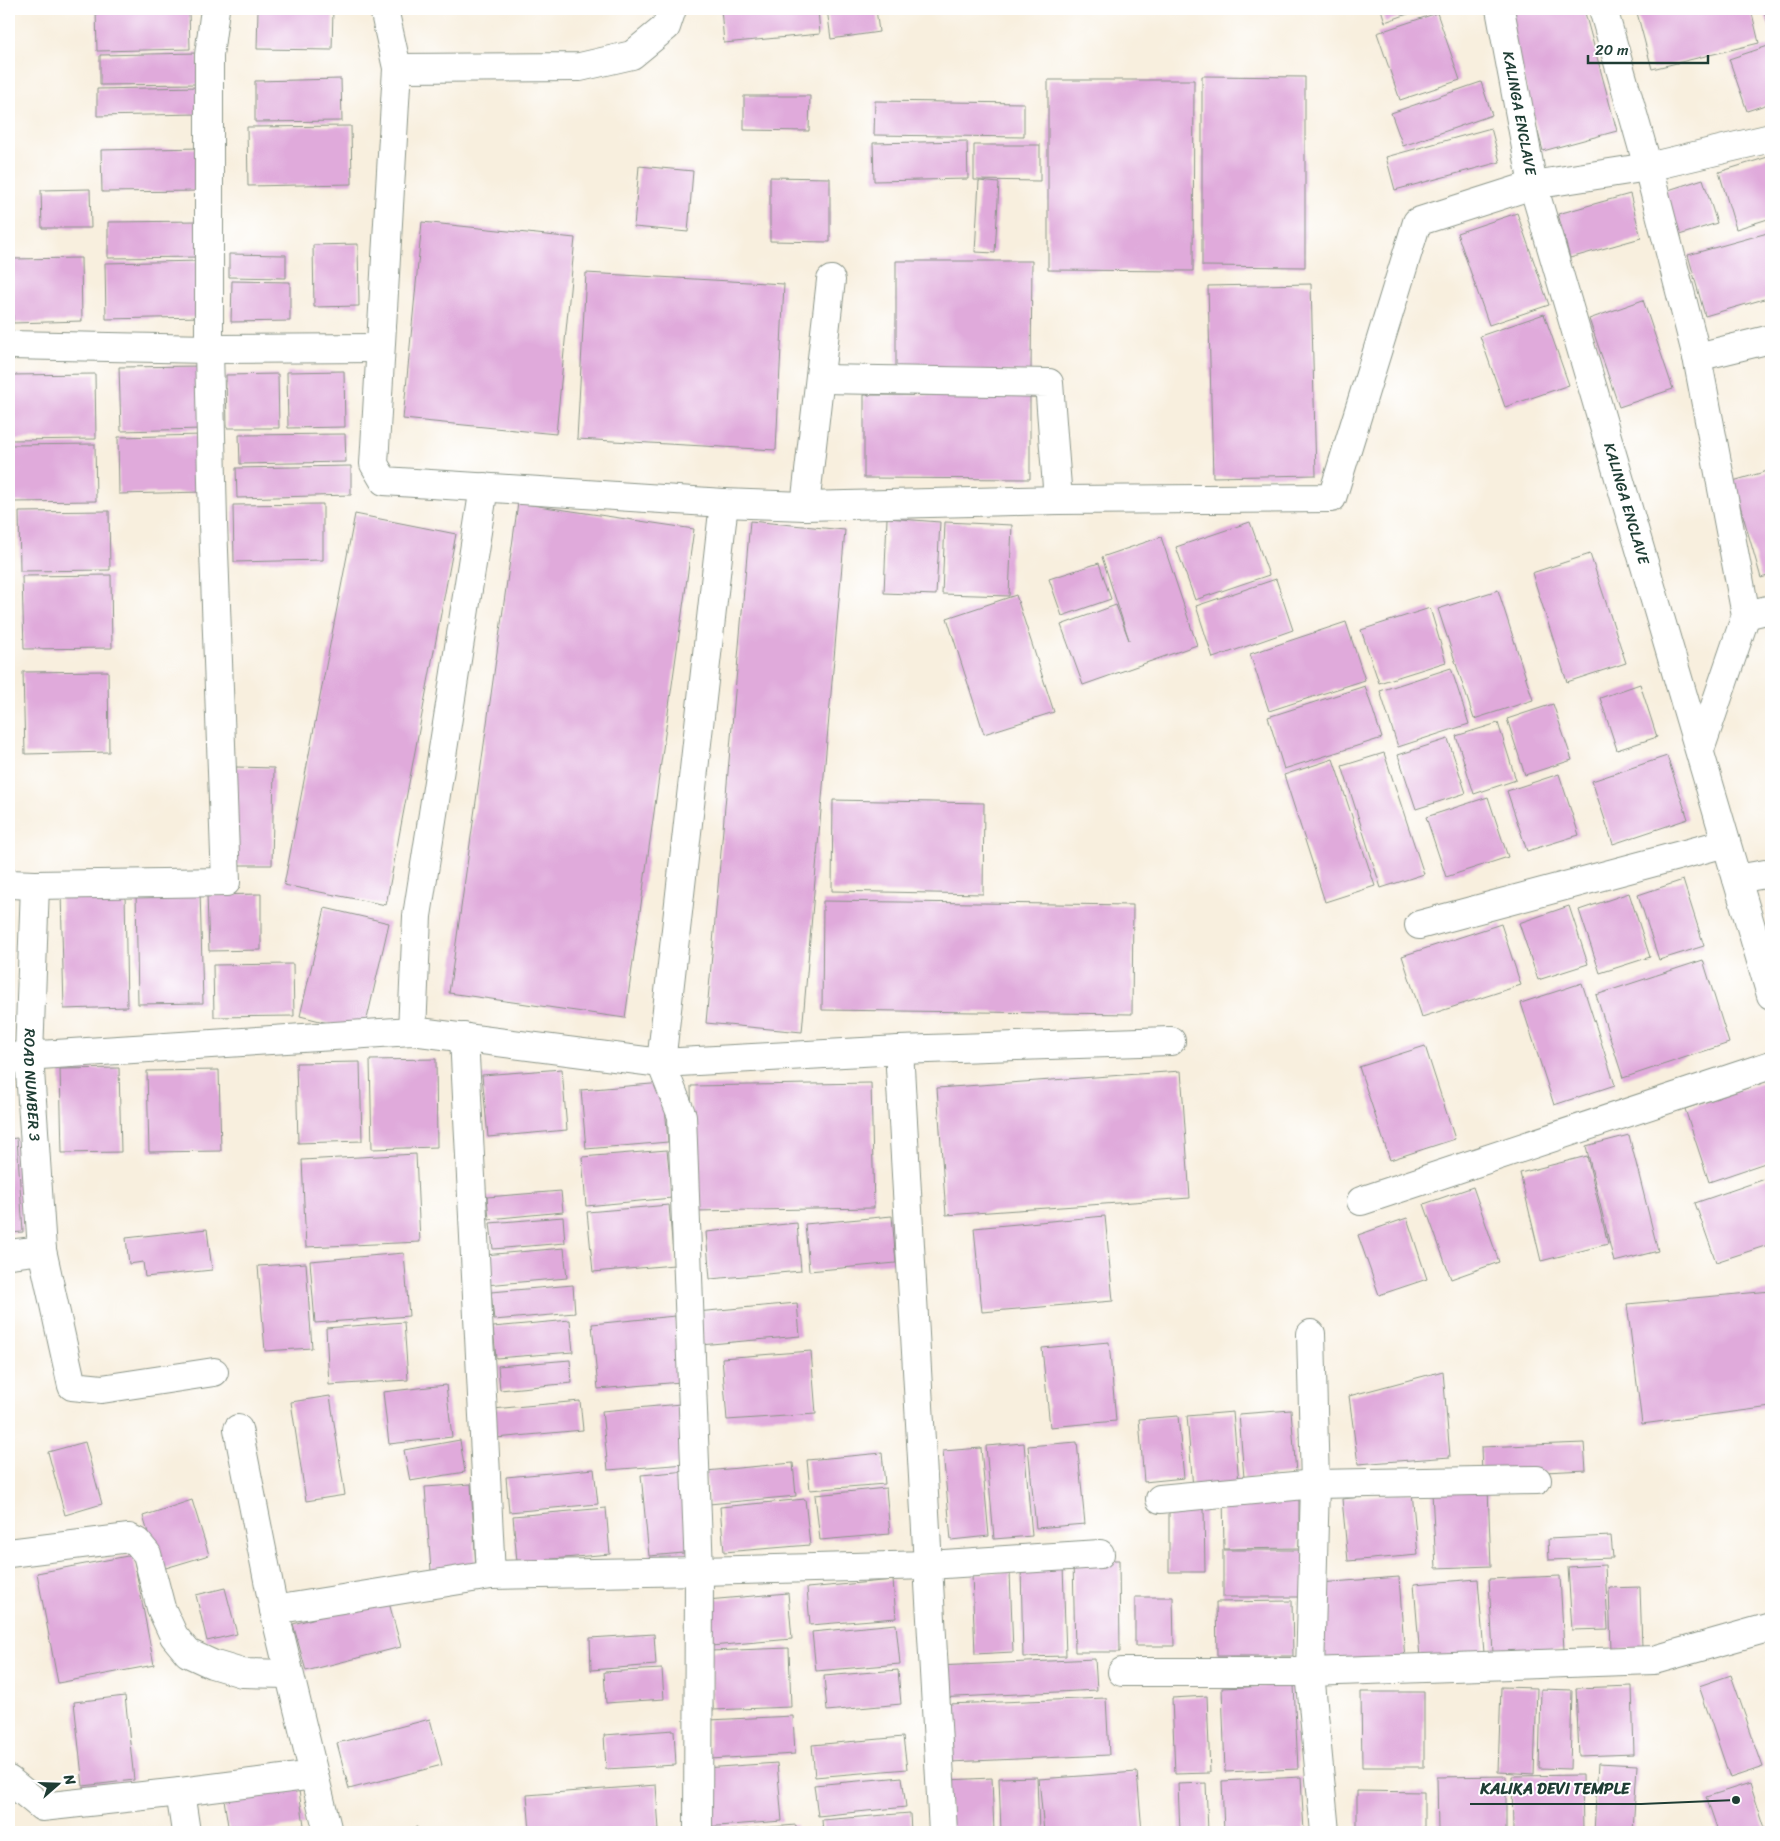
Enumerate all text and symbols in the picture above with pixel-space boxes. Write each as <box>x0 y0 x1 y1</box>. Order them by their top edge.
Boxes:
scale bar <box>1588 32 1708 64</box>
text: 20 m <box>1595 37 1629 63</box>
street label: KALINGA ENCLAVE <box>1495 49 1544 179</box>
street label: KALINGA ENCLAVE <box>1596 439 1657 569</box>
street label: ROAD NUMBER 3 <box>16 1028 48 1142</box>
north arrow <box>32 1758 82 1808</box>
text: N <box>56 1770 83 1789</box>
callout: KALIKA DEVI TEMPLE <box>1470 1773 1641 1804</box>
text: KALIKA DEVI TEMPLE <box>1479 1774 1631 1803</box>

